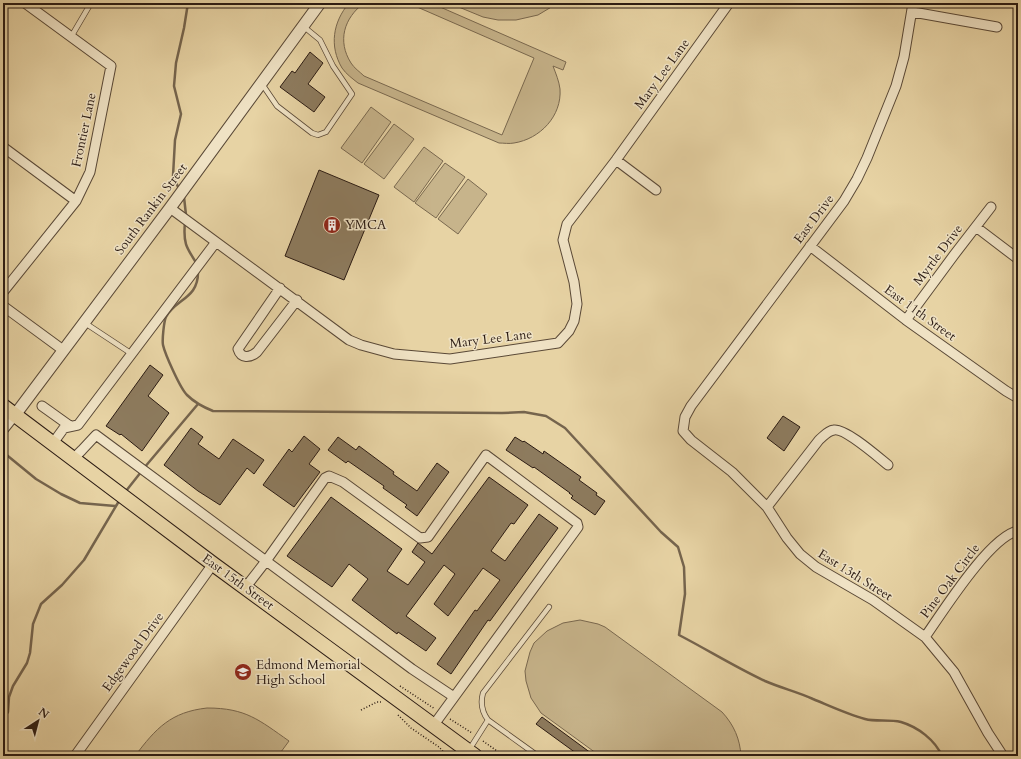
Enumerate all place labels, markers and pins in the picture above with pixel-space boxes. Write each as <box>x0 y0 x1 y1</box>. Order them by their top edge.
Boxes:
building icon: YMCA <box>322 215 342 235</box>
place label: YMCA <box>345 216 387 234</box>
place label: Edmond Memorial High School <box>256 656 361 689</box>
school or university icon: Edmond Memorial High School <box>233 662 253 682</box>

